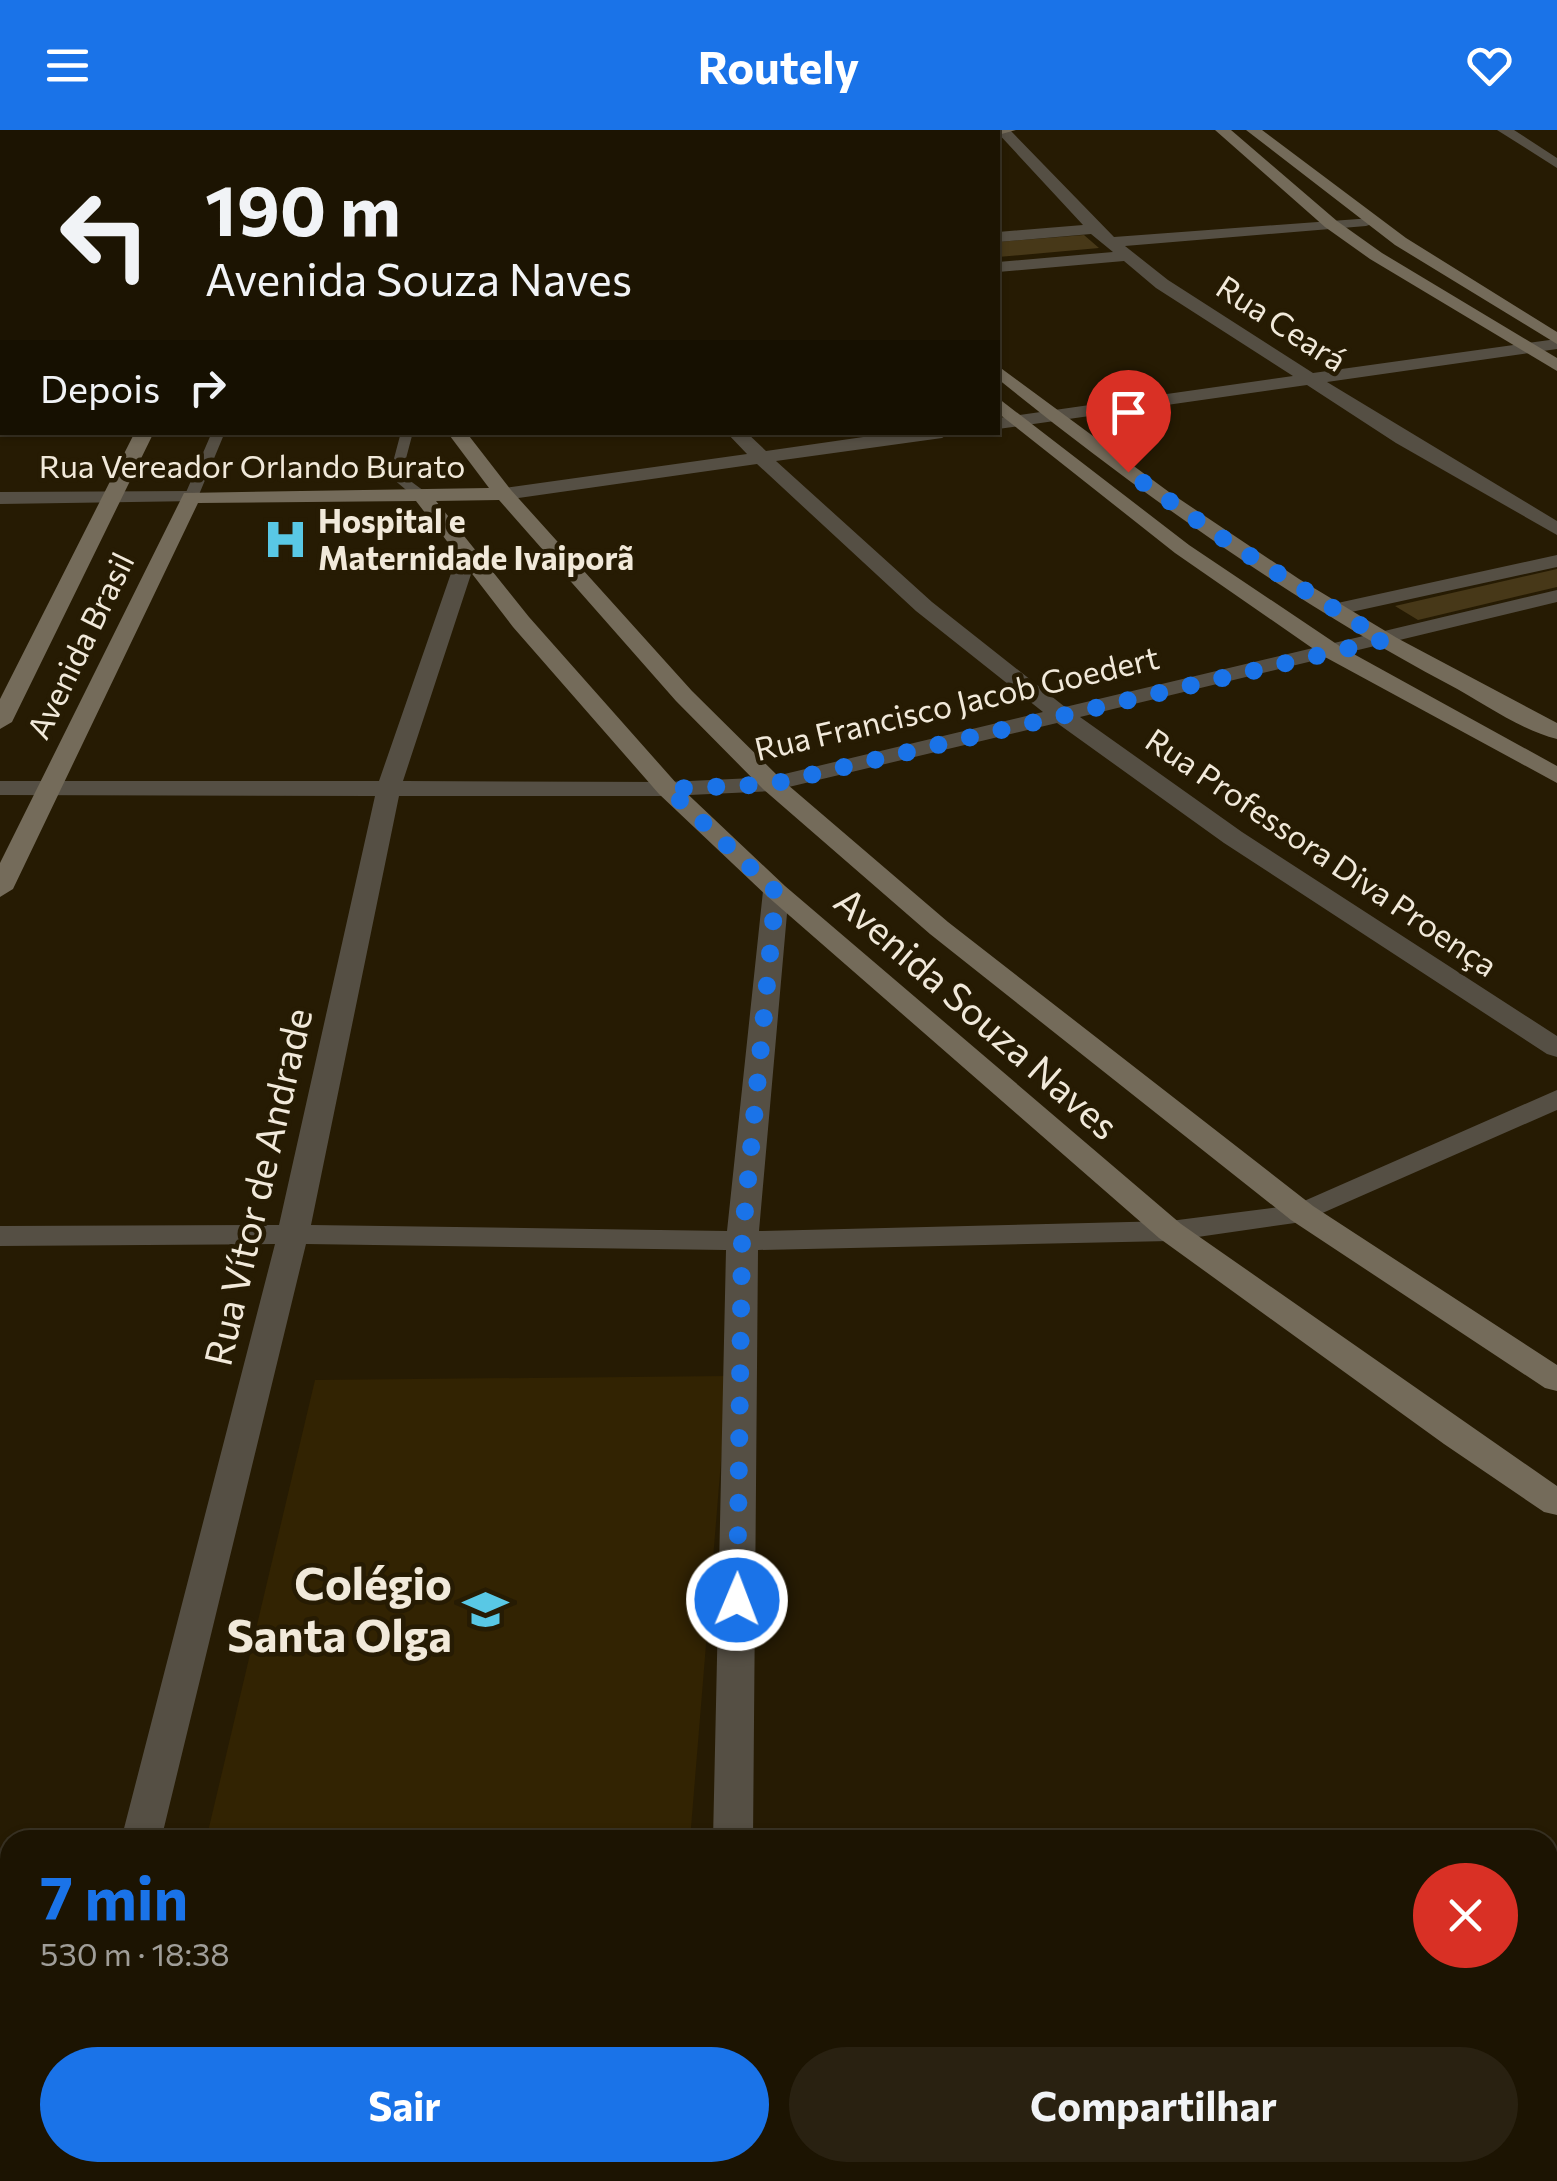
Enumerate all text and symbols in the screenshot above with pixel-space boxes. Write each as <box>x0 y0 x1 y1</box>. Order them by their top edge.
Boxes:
icon: menu <box>40 38 95 93</box>
text: Routely <box>698 38 859 93</box>
icon: heart <box>1462 38 1517 93</box>
text: 190 m <box>205 165 401 250</box>
icon: left <box>40 170 170 300</box>
text: Avenida Souza Naves <box>205 250 632 305</box>
street label: Rua Ceará <box>1210 266 1354 379</box>
icon: right <box>180 360 235 415</box>
text: Depois <box>40 364 160 411</box>
pin <box>1086 370 1171 473</box>
icon: arrive <box>1101 385 1156 440</box>
street label: Rua Vereador Orlando Burato <box>39 445 465 485</box>
place label: Hospital e Maternidade Ivaiporã <box>318 500 634 577</box>
hospital icon: Hospital e Maternidade Ivaiporã <box>261 516 309 564</box>
street label: Avenida Brasil <box>17 545 142 745</box>
street label: Rua Francisco Jacob Goedert <box>750 636 1163 768</box>
street label: Rua Professora Diva Proença <box>1139 719 1506 984</box>
street label: Avenida Souza Naves <box>826 876 1129 1148</box>
street label: Rua Vítor de Andrade <box>193 1003 321 1370</box>
position arrow <box>685 1548 789 1652</box>
place label: Colégio Santa Olga <box>227 1554 452 1661</box>
school or university icon: Colégio Santa Olga <box>461 1586 509 1634</box>
text: 7 min <box>40 1859 188 1932</box>
button: close <box>1413 1863 1518 1968</box>
text: 530 m · 18:38 <box>40 1933 230 1973</box>
button: Sair <box>40 2047 769 2162</box>
button: Compartilhar <box>789 2047 1518 2162</box>

